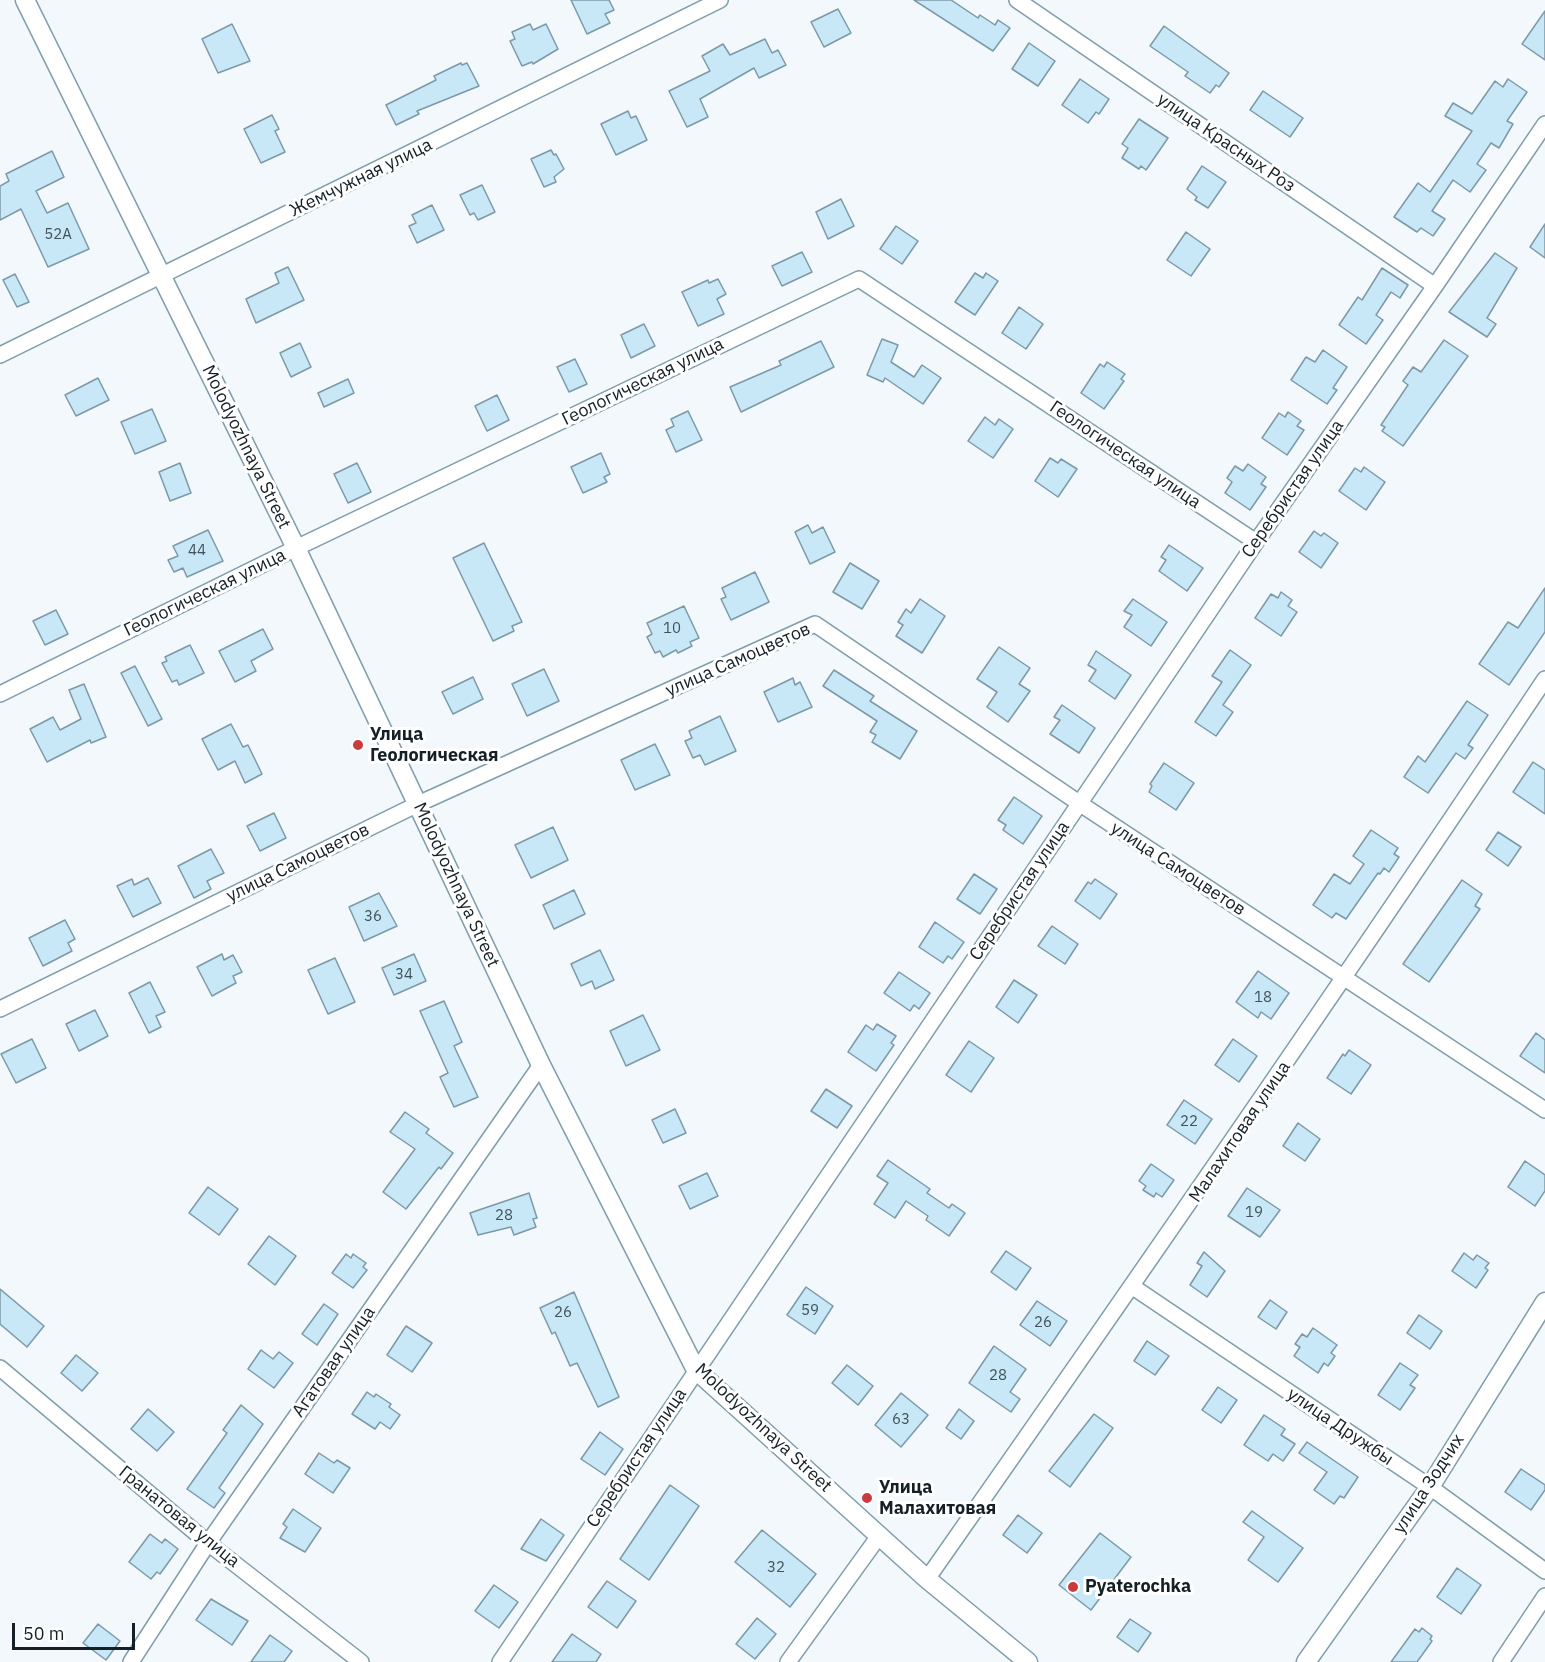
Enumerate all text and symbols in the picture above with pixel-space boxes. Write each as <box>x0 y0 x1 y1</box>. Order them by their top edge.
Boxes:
street label: улица Красных Роз <box>1153 89 1299 197</box>
street label: Жемчужная улица <box>286 134 436 222</box>
house number: 52А <box>44 226 72 244</box>
street label: Геологическая улица <box>559 333 727 431</box>
street label: Molodyozhnaya Street <box>197 362 295 532</box>
street label: Геологическая улица <box>1045 396 1205 514</box>
street label: Серебристая улица <box>1237 416 1349 562</box>
house number: 44 <box>188 542 206 560</box>
street label: Геологическая улица <box>121 544 289 642</box>
street label: улица Самоцветов <box>662 618 814 702</box>
house number: 10 <box>663 620 681 638</box>
place label: Улица Геологическая <box>370 724 499 766</box>
marker: Улица Геологическая <box>351 738 365 752</box>
street label: Molodyozhnaya Street <box>408 799 504 971</box>
street label: Серебристая улица <box>965 817 1075 965</box>
street label: улица Самоцветов <box>1107 817 1249 921</box>
street label: улица Самоцветов <box>223 819 373 907</box>
house number: 36 <box>364 908 382 926</box>
house number: 34 <box>395 966 413 984</box>
house number: 18 <box>1254 989 1272 1007</box>
street label: Малахитовая улица <box>1185 1057 1295 1207</box>
house number: 22 <box>1180 1113 1198 1131</box>
house number: 19 <box>1245 1204 1263 1222</box>
house number: 28 <box>495 1207 513 1225</box>
house number: 59 <box>801 1302 819 1320</box>
street label: Агатовая улица <box>288 1303 380 1421</box>
house number: 26 <box>554 1304 572 1322</box>
house number: 26 <box>1034 1314 1052 1332</box>
street label: Molodyozhnaya Street <box>690 1359 836 1497</box>
house number: 28 <box>989 1367 1007 1385</box>
street label: Серебристая улица <box>582 1384 692 1532</box>
street label: улица Дружбы <box>1283 1384 1397 1470</box>
house number: 63 <box>892 1411 910 1429</box>
street label: улица Зодчих <box>1389 1430 1469 1538</box>
street label: Гранатовая улица <box>114 1462 244 1572</box>
place label: Улица Малахитовая <box>879 1477 996 1520</box>
marker: Улица Малахитовая <box>860 1491 874 1505</box>
house number: 32 <box>767 1559 785 1577</box>
place label: Pyaterochka <box>1085 1576 1191 1598</box>
marker: Pyaterochka <box>1066 1580 1080 1594</box>
scale bar <box>15 1611 138 1649</box>
text: 50 m <box>23 1622 65 1645</box>

